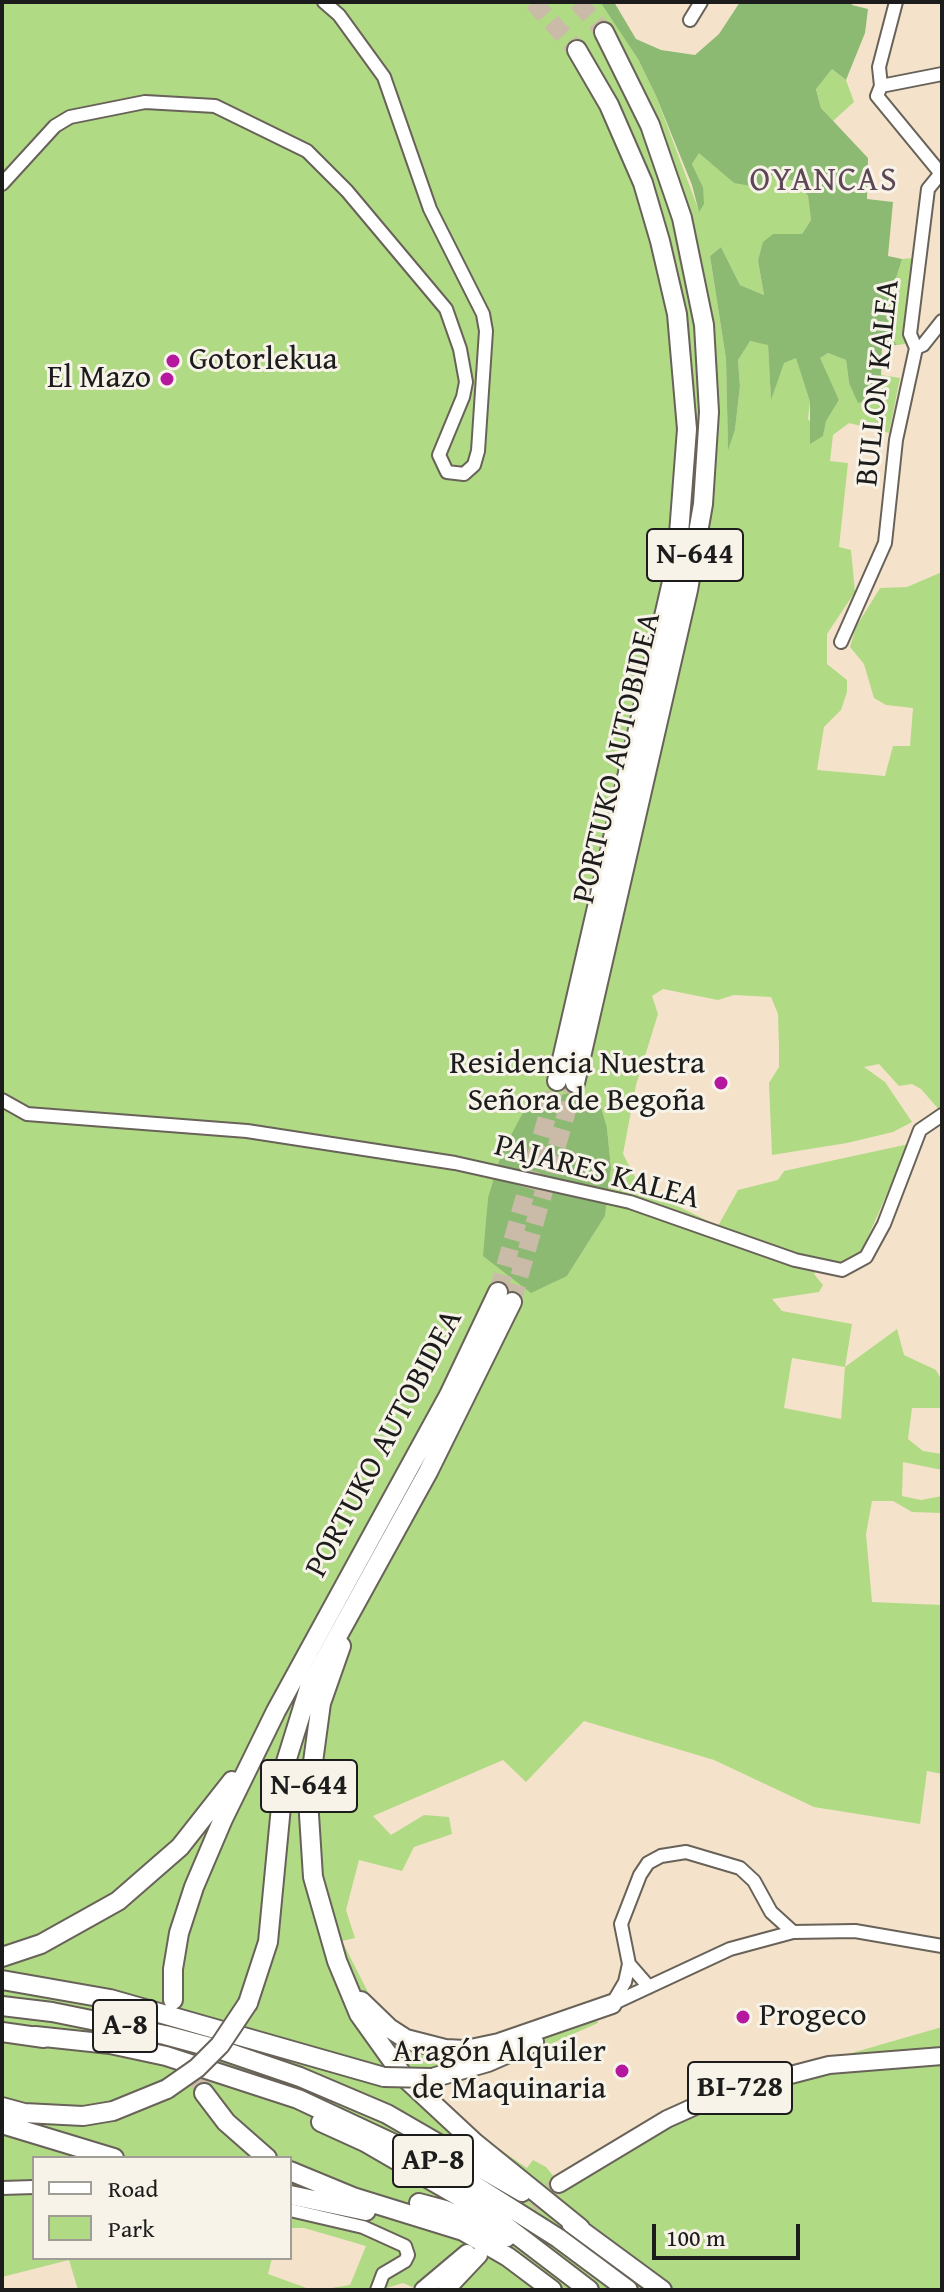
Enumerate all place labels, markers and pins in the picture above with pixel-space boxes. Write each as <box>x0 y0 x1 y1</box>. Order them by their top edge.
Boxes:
place label: Gotorlekua <box>189 342 338 380</box>
marker: Gotorlekua <box>164 352 182 370</box>
place label: El Mazo <box>47 360 151 398</box>
marker: El Mazo <box>158 370 176 388</box>
place label: Residencia Nuestra Señora de Begoña <box>449 1046 705 1121</box>
marker: Residencia Nuestra Señora de Begoña <box>712 1074 730 1092</box>
place label: Progeco <box>759 1998 867 2036</box>
marker: Progeco <box>734 2008 752 2026</box>
place label: Aragón Alquiler de Maquinaria <box>393 2034 606 2109</box>
marker: Aragón Alquiler de Maquinaria <box>613 2062 631 2080</box>

